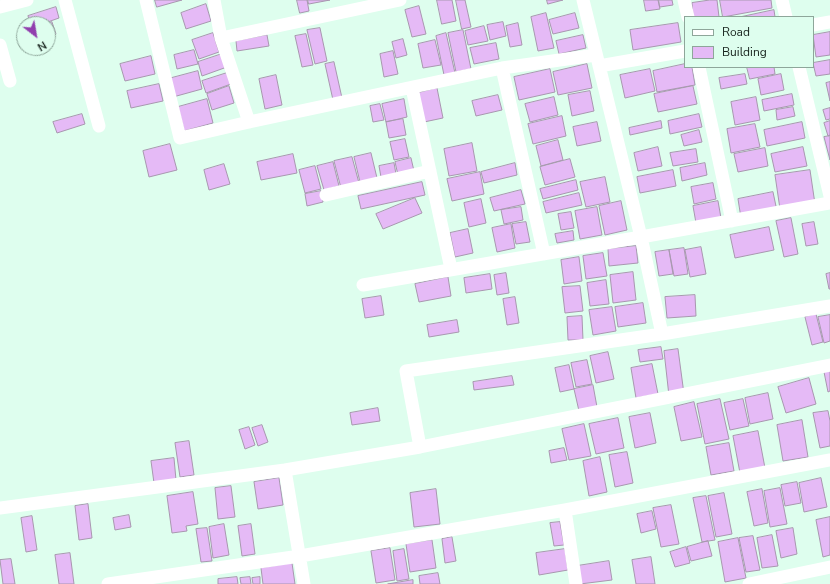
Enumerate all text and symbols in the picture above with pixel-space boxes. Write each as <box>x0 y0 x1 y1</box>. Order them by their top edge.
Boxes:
north arrow <box>16 16 56 56</box>
legend <box>684 16 814 68</box>
text: Road <box>722 24 750 40</box>
text: N <box>35 37 49 54</box>
text: Building <box>722 44 767 60</box>

